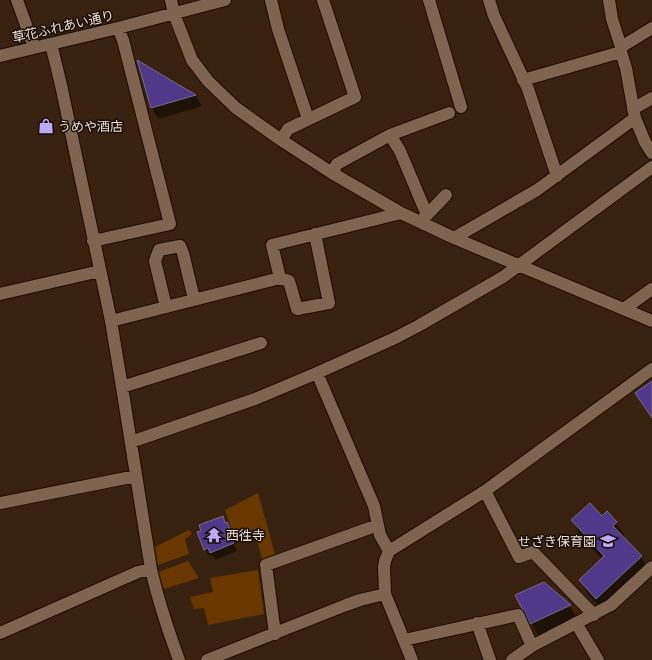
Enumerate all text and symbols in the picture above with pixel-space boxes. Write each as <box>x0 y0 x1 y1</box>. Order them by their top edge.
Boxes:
street label: 草花ふれあい通り <box>11 7 115 45</box>
shop icon: うめや酒店 <box>37 117 55 135</box>
place label: うめや酒店 <box>58 119 123 134</box>
temple icon: 西徃寺 <box>205 526 223 544</box>
place label: 西徃寺 <box>226 528 265 543</box>
school or university icon: せざき保育園 <box>599 532 617 550</box>
place label: せざき保育園 <box>518 534 596 549</box>

